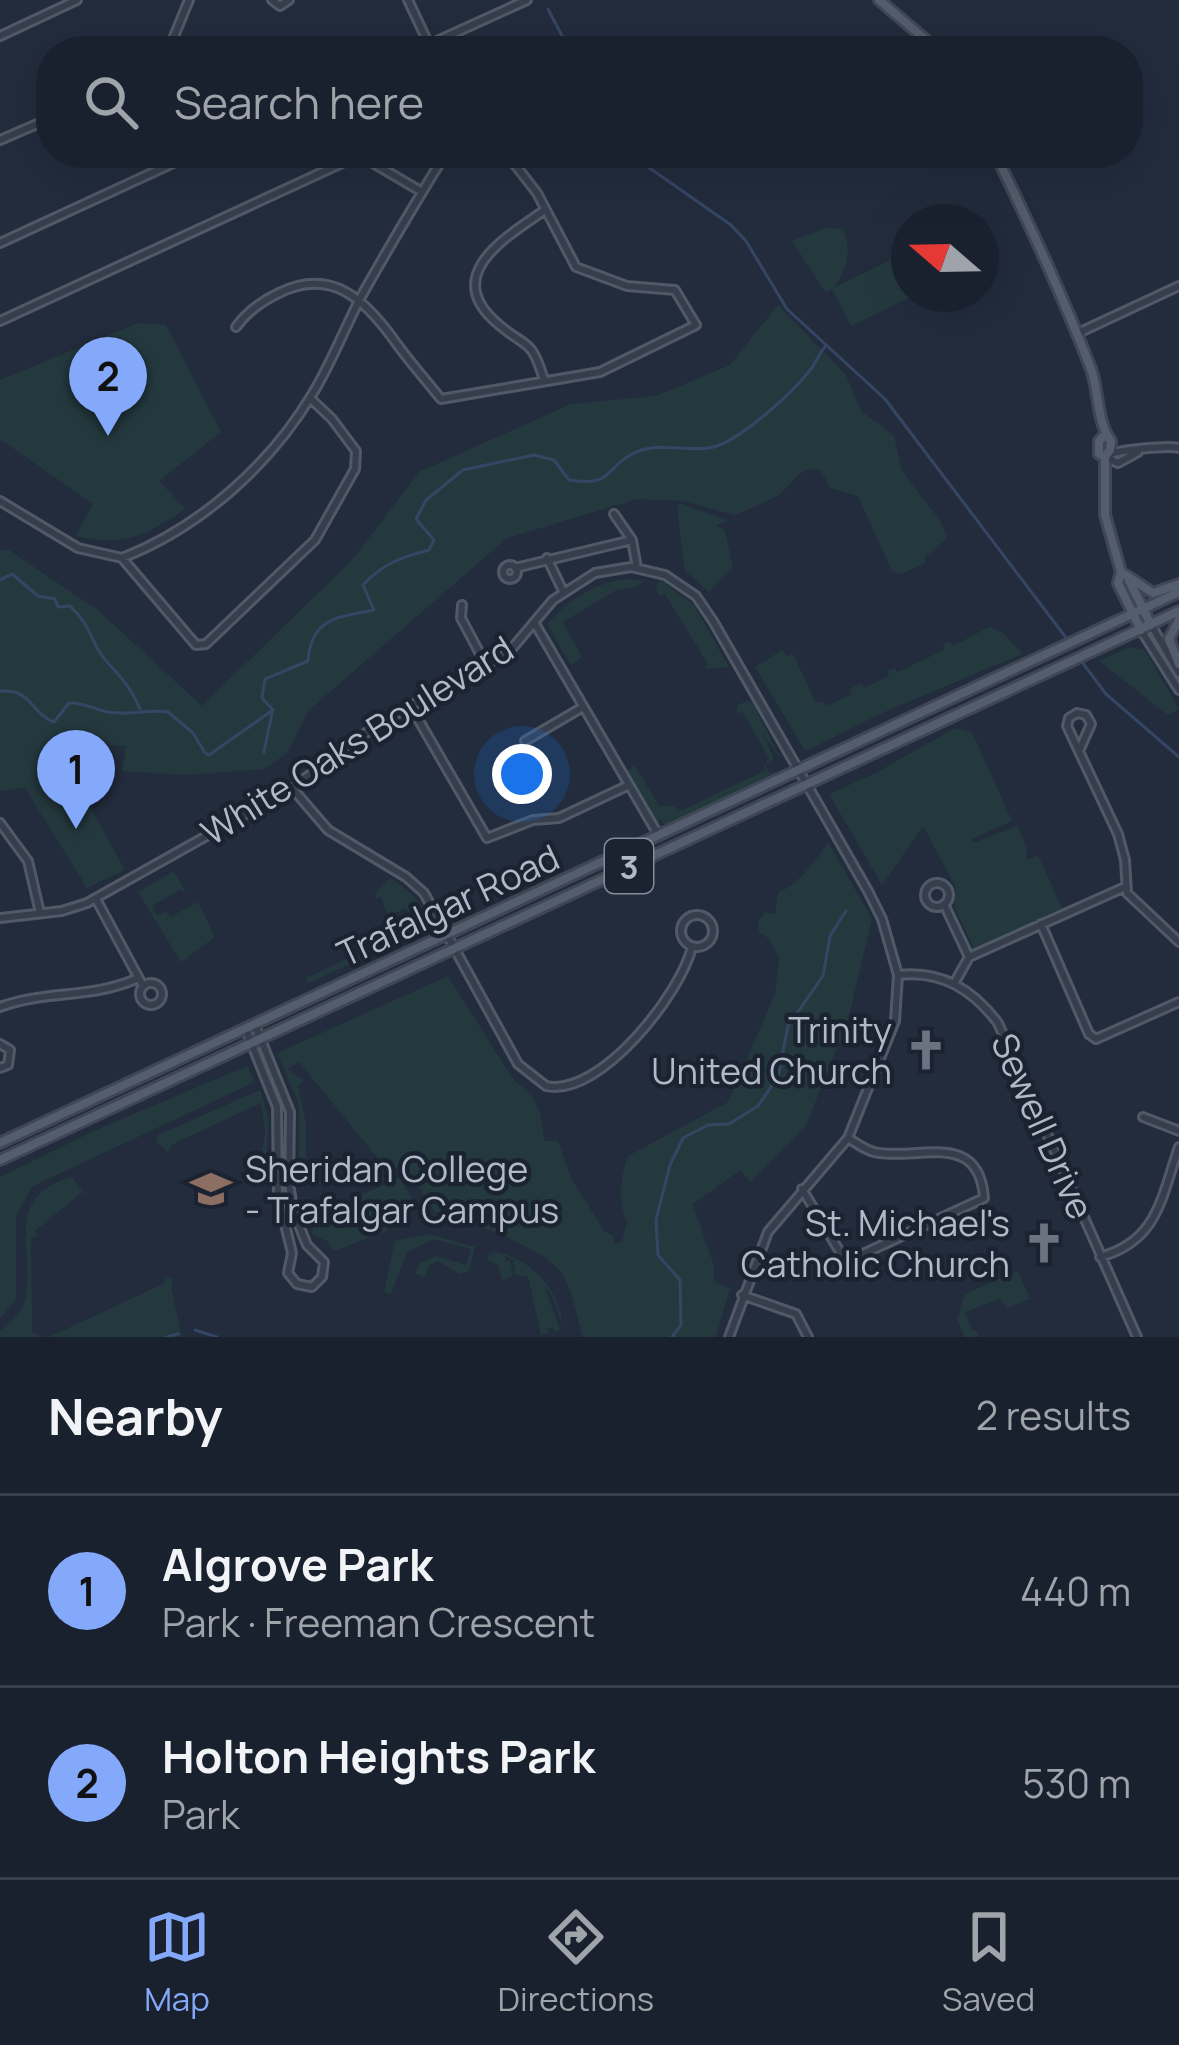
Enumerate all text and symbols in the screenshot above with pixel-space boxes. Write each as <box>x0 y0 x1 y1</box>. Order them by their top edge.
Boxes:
search box <box>36 36 1143 168</box>
icon: search <box>78 69 144 135</box>
text: Search here <box>174 71 424 133</box>
north arrow <box>891 204 999 312</box>
pin: 2 <box>69 337 147 436</box>
street label: White Oaks Boulevard <box>192 624 522 856</box>
pin: 1 <box>37 730 115 829</box>
your location <box>492 744 552 804</box>
street label: Trafalgar Road <box>329 832 567 978</box>
road number: 3 <box>605 839 653 893</box>
place label: Trinity United Church <box>651 1005 892 1095</box>
street label: Sewell Drive <box>980 1025 1106 1227</box>
church icon: Trinity United Church <box>903 1027 949 1073</box>
place label: Sheridan College - Trafalgar Campus <box>245 1144 559 1234</box>
school or university icon: Sheridan College - Trafalgar Campus <box>188 1166 234 1212</box>
place label: St. Michael's Catholic Church <box>741 1198 1010 1288</box>
church icon: St. Michael's Catholic Church <box>1021 1220 1067 1266</box>
text: Nearby <box>48 1381 223 1450</box>
text: 2 results <box>976 1388 1131 1442</box>
text: Algrove Park <box>162 1533 433 1595</box>
text: 1 <box>78 1564 96 1618</box>
text: 440 m <box>1020 1564 1131 1618</box>
text: Park · Freeman Crescent <box>162 1595 595 1649</box>
text: Holton Heights Park <box>162 1725 595 1787</box>
text: 2 <box>75 1756 99 1810</box>
text: 530 m <box>1022 1756 1131 1810</box>
text: Park <box>162 1787 240 1841</box>
tab: Map <box>144 1904 210 2021</box>
tab: Directions <box>498 1904 654 2021</box>
tab: Saved <box>942 1904 1035 2021</box>

